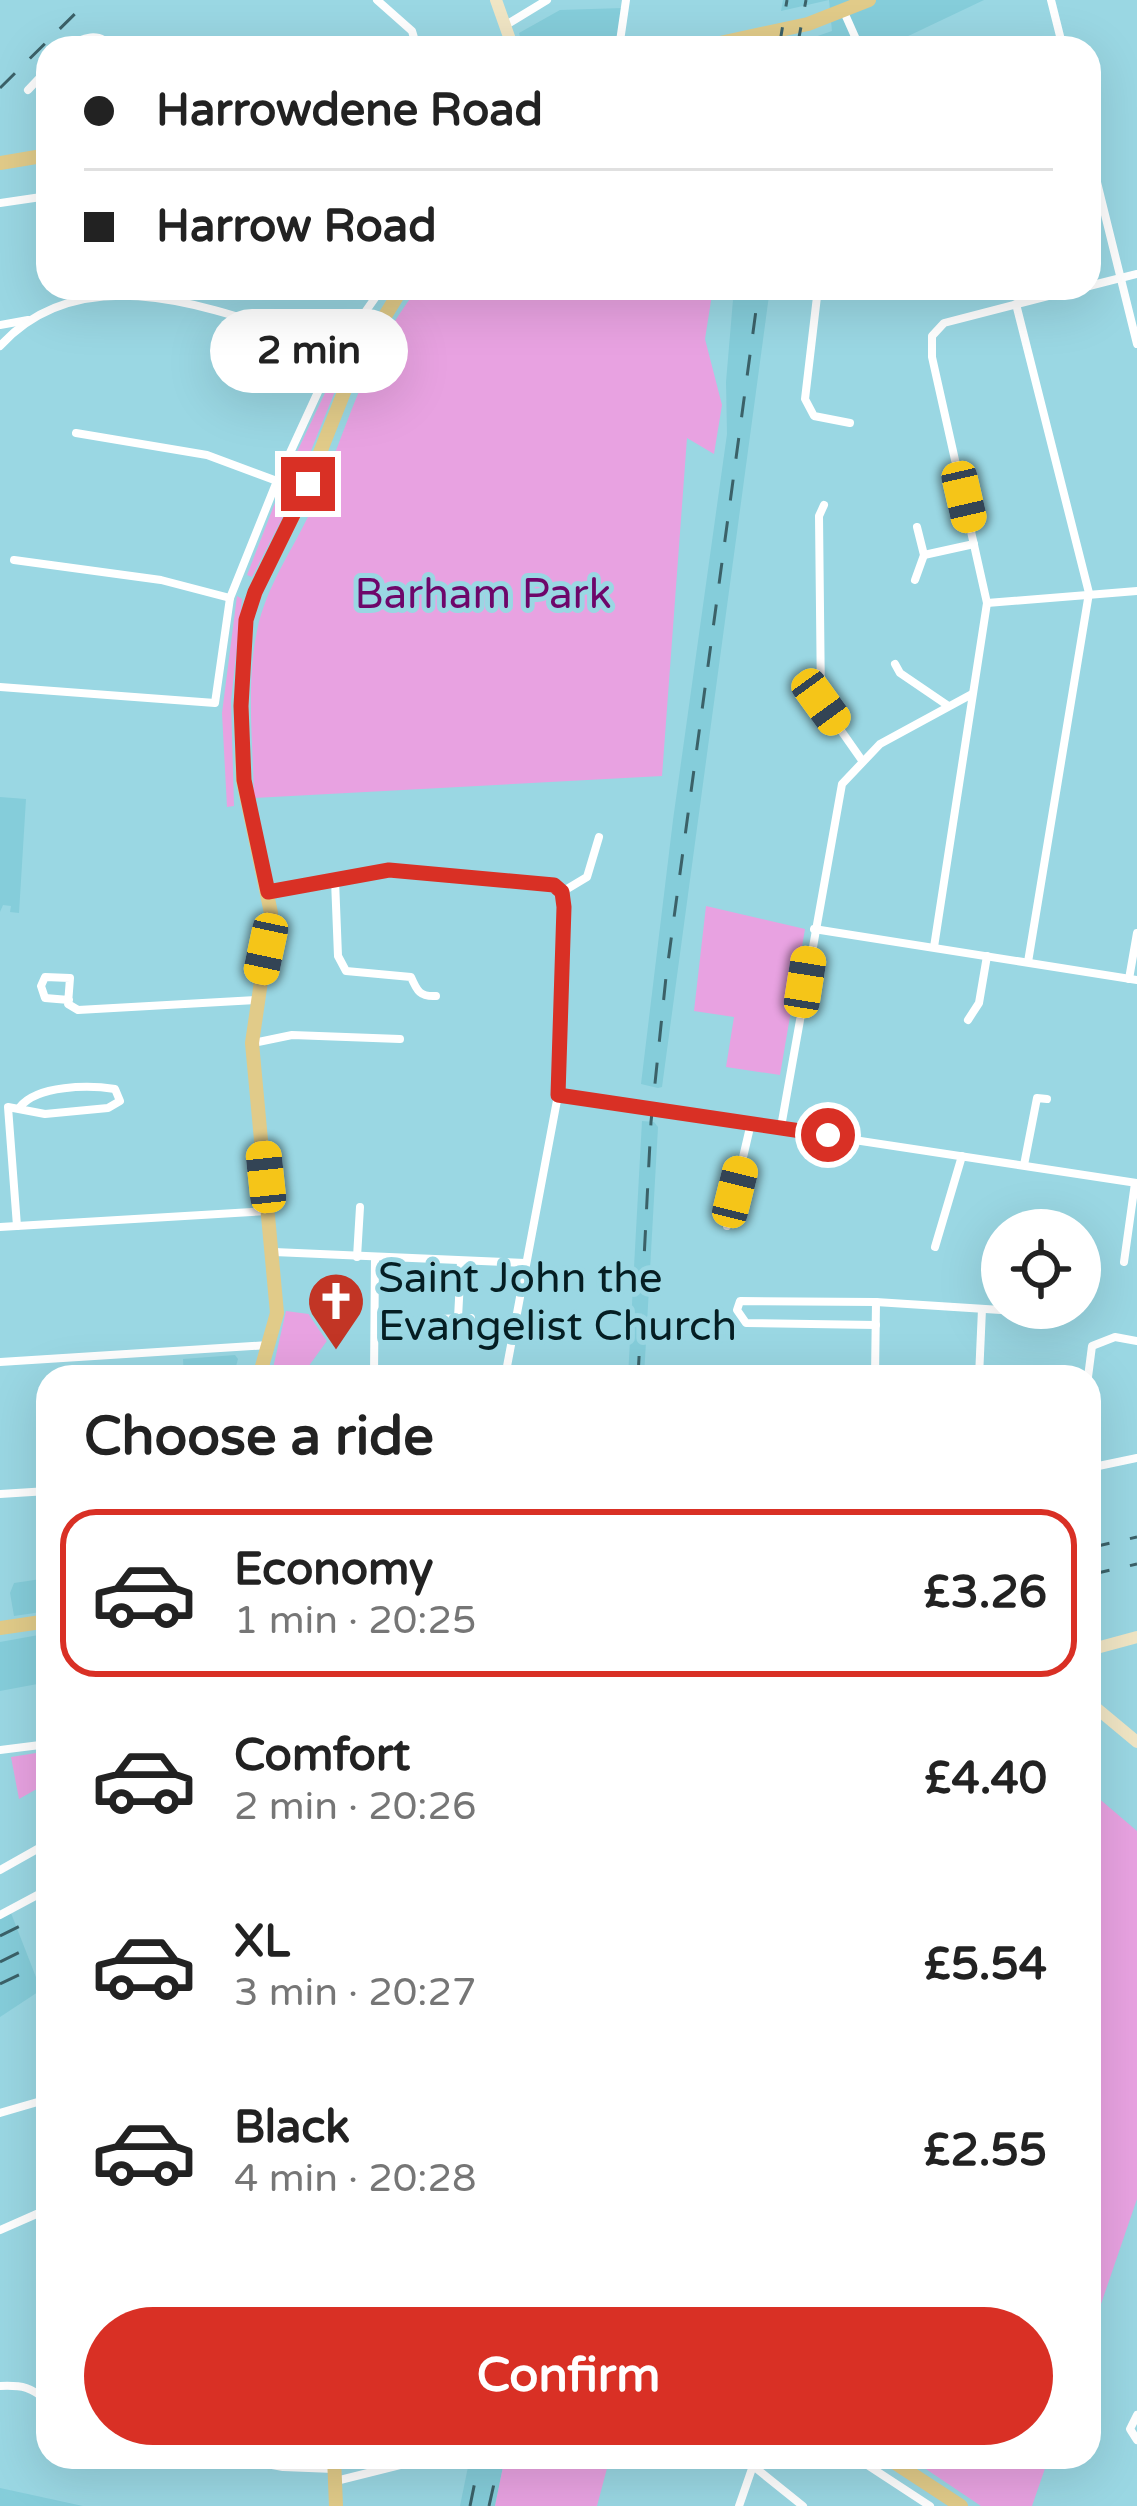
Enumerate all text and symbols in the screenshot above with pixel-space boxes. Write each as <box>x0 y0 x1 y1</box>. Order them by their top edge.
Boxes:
text: Harrowdene Road <box>156 84 543 138</box>
text: Harrow Road <box>156 200 437 254</box>
callout: 2 min <box>209 310 407 394</box>
text: 2 min <box>257 327 361 374</box>
route end <box>281 457 335 511</box>
car <box>938 458 990 536</box>
park label: Barham Park <box>354 569 612 620</box>
car <box>785 662 857 742</box>
car <box>241 910 291 988</box>
car <box>782 944 828 1020</box>
route start <box>801 1108 855 1162</box>
car <box>244 1139 288 1215</box>
car <box>709 1153 761 1231</box>
map controls <box>981 1209 1101 1329</box>
button: locate <box>981 1209 1101 1329</box>
place label: Saint John the Evangelist Church <box>378 1253 737 1352</box>
church icon: Saint John the Evangelist Church <box>305 1270 367 1352</box>
text: Choose a ride <box>84 1404 434 1469</box>
icon: car <box>90 1539 198 1647</box>
text: Economy <box>234 1543 433 1597</box>
text: £3.26 <box>923 1566 1047 1620</box>
text: 1 min · 20:25 <box>234 1597 476 1644</box>
icon: car <box>90 1725 198 1833</box>
text: Comfort <box>234 1729 410 1783</box>
text: £4.40 <box>924 1752 1047 1806</box>
text: 2 min · 20:26 <box>234 1783 476 1830</box>
icon: car <box>90 1911 198 2019</box>
text: XL <box>234 1915 290 1969</box>
text: £5.54 <box>924 1938 1047 1992</box>
text: 3 min · 20:27 <box>234 1969 476 2016</box>
icon: car <box>90 2097 198 2205</box>
text: Black <box>234 2101 350 2155</box>
text: £2.55 <box>923 2124 1047 2178</box>
text: 4 min · 20:28 <box>234 2155 476 2202</box>
button: Confirm <box>84 2307 1053 2445</box>

